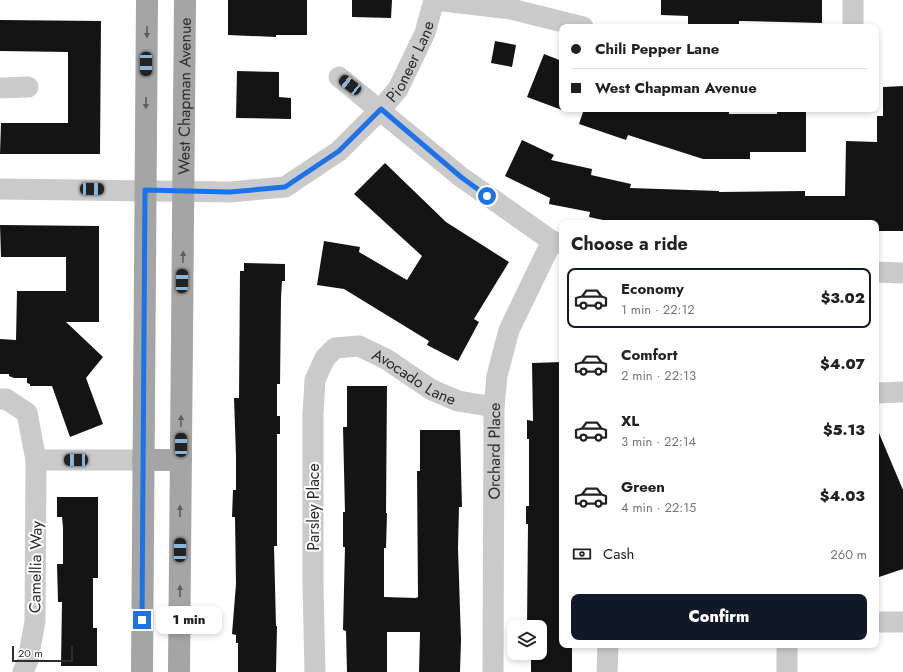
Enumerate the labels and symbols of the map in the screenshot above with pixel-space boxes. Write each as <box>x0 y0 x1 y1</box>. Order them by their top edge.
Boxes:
street label: West Chapman Avenue <box>172 17 197 175</box>
street label: Pioneer Lane <box>381 18 440 107</box>
one-way arrow <box>143 26 150 38</box>
car <box>140 52 152 76</box>
car <box>337 73 363 97</box>
one-way arrow <box>143 97 149 110</box>
car <box>80 183 104 195</box>
route start <box>478 187 496 205</box>
one-way arrow <box>180 250 186 263</box>
car <box>176 269 188 293</box>
street label: Avocado Lane <box>368 343 460 411</box>
street label: Orchard Place <box>483 401 506 500</box>
one-way arrow <box>178 414 184 427</box>
car <box>175 433 187 457</box>
car <box>64 454 88 466</box>
street label: Parsley Place <box>302 463 325 551</box>
one-way arrow <box>177 504 183 517</box>
street label: Camellia Way <box>23 520 48 613</box>
car <box>174 538 186 562</box>
one-way arrow <box>176 585 183 597</box>
callout: 1 min <box>156 606 222 634</box>
route end <box>133 611 151 629</box>
scale bar <box>12 644 73 663</box>

